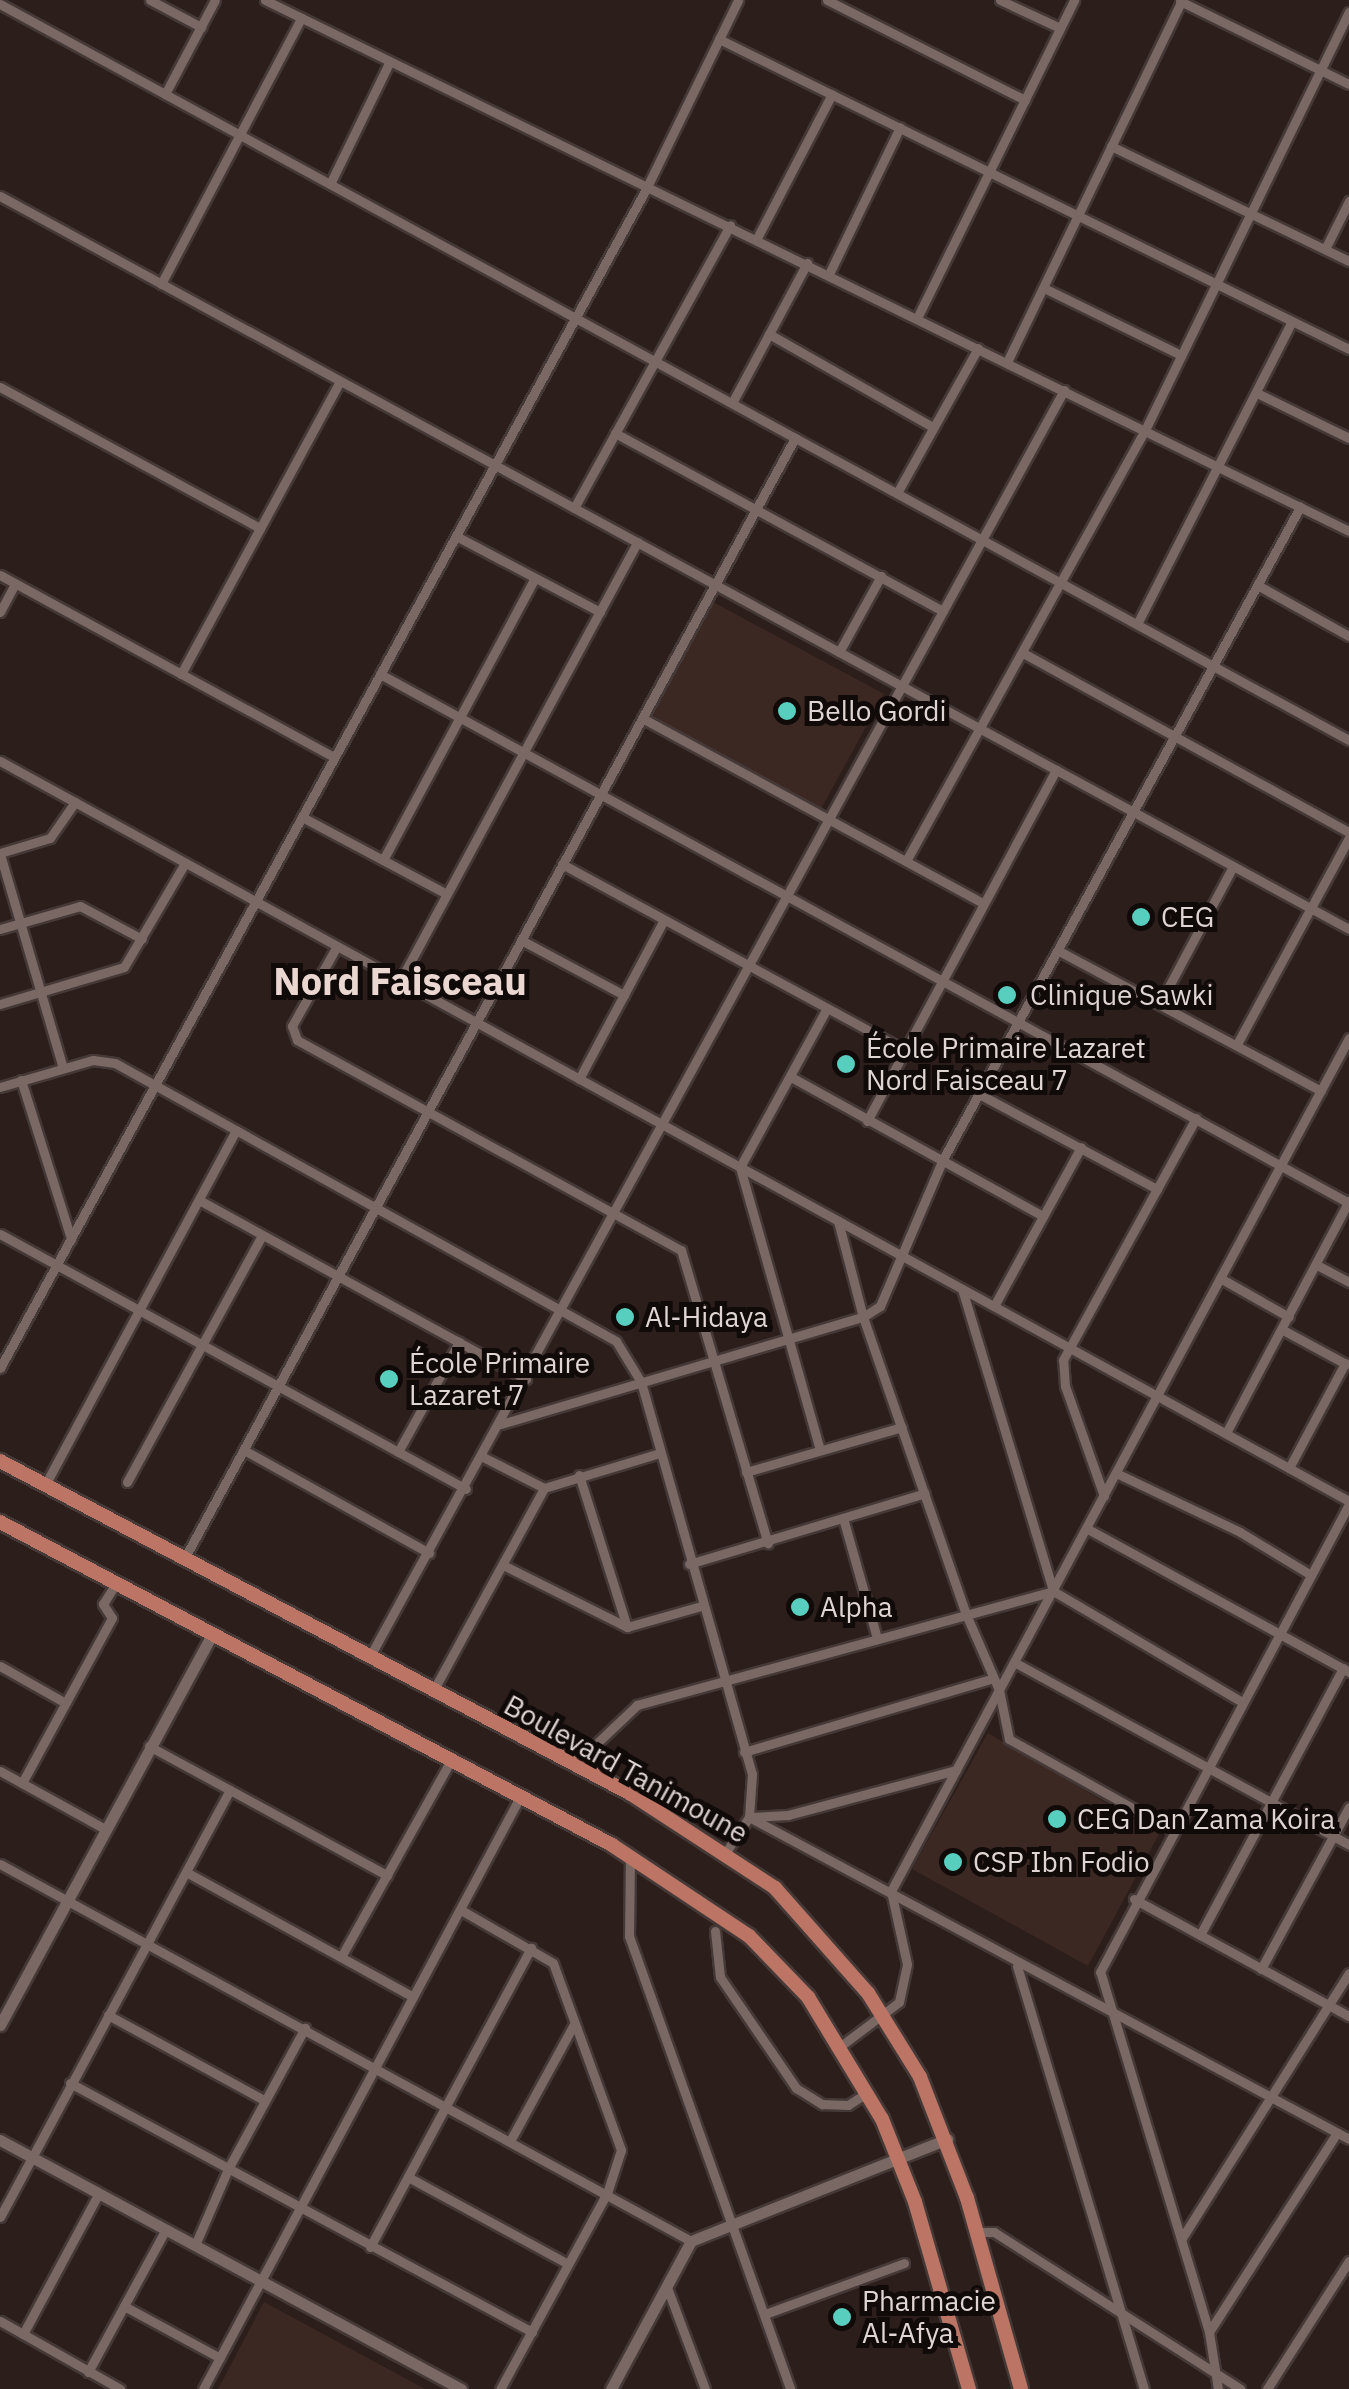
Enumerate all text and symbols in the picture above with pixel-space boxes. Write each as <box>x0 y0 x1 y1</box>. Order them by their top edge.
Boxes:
place label: Bello Gordi <box>807 694 947 728</box>
marker: Bello Gordi <box>776 700 798 722</box>
place label: CEG <box>1161 900 1214 934</box>
marker: CEG <box>1130 906 1152 928</box>
district label: Nord Faisceau <box>273 958 527 1004</box>
place label: Clinique Sawki <box>1030 978 1213 1012</box>
marker: Clinique Sawki <box>994 982 1020 1008</box>
place label: École Primaire Lazaret Nord Faisceau 7 <box>866 1031 1146 1097</box>
marker: École Primaire Lazaret Nord Faisceau 7 <box>835 1053 857 1075</box>
place label: Al-Hidaya <box>645 1300 768 1334</box>
marker: Al-Hidaya <box>614 1306 636 1328</box>
place label: École Primaire Lazaret 7 <box>409 1346 590 1412</box>
marker: École Primaire Lazaret 7 <box>378 1368 400 1390</box>
place label: Alpha <box>820 1590 893 1624</box>
marker: Alpha <box>789 1596 811 1618</box>
street label: Boulevard Tanimoune <box>498 1688 754 1850</box>
place label: CEG Dan Zama Koira <box>1077 1802 1335 1836</box>
marker: CEG Dan Zama Koira <box>1046 1808 1068 1830</box>
place label: CSP Ibn Fodio <box>973 1845 1150 1879</box>
marker: CSP Ibn Fodio <box>942 1851 964 1873</box>
place label: Pharmacie Al-Afya <box>862 2284 996 2350</box>
marker: Pharmacie Al-Afya <box>831 2306 853 2328</box>

